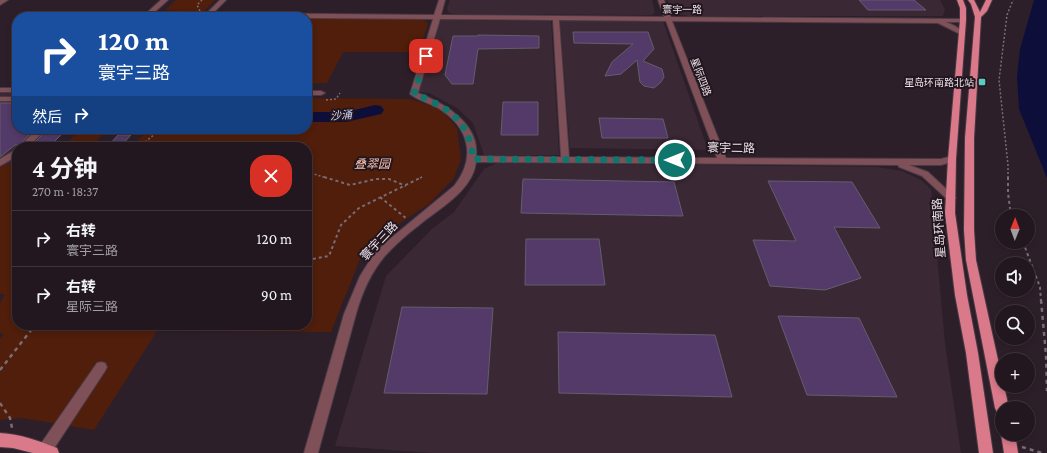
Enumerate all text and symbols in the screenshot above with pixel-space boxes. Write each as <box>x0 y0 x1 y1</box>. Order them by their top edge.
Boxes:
street label: 寰宇一路 <box>662 4 702 15</box>
text: 120 m <box>98 25 169 56</box>
icon: right <box>32 28 84 80</box>
pin <box>409 39 443 73</box>
icon: arrive <box>415 45 437 67</box>
street label: 星际四路 <box>689 56 713 98</box>
text: 寰宇三路 <box>98 63 170 83</box>
place label: 星岛环南路北站 <box>904 77 974 88</box>
marker: 星岛环南路北站 <box>977 77 987 87</box>
icon: right <box>70 104 92 126</box>
water label: 沙涌 <box>330 108 354 122</box>
text: 然后 <box>32 109 62 125</box>
position arrow <box>654 139 696 181</box>
street label: 寰宇二路 <box>707 141 755 155</box>
text: 4 分钟 <box>32 155 98 182</box>
button: close <box>250 155 292 197</box>
park label: 叠翠园 <box>354 157 392 171</box>
text: 270 m · 18:37 <box>32 184 98 199</box>
street label: 星岛环南路 <box>930 198 948 258</box>
north arrow <box>995 209 1035 249</box>
map controls <box>995 209 1035 441</box>
street label: 寰宇三路 <box>358 219 400 263</box>
text: 右转 <box>66 223 96 239</box>
icon: right <box>32 228 54 250</box>
text: 120 m <box>257 231 292 247</box>
text: 寰宇三路 <box>66 243 118 258</box>
button: sound <box>995 257 1035 297</box>
text: 右转 <box>66 279 96 295</box>
icon: right <box>32 284 54 306</box>
text: 90 m <box>261 287 292 303</box>
text: 星际三路 <box>66 299 118 314</box>
button: search <box>995 305 1035 345</box>
button: + <box>995 353 1035 393</box>
button: − <box>995 401 1035 441</box>

